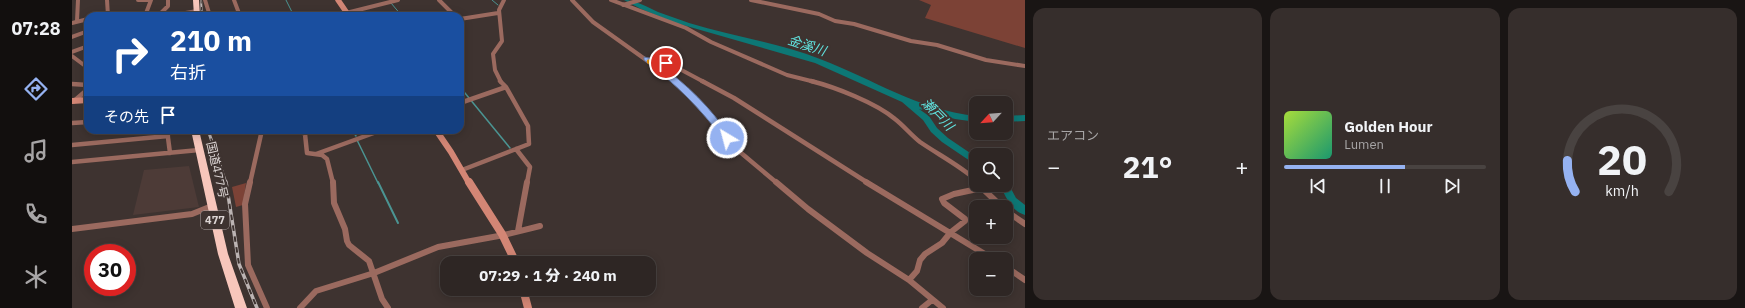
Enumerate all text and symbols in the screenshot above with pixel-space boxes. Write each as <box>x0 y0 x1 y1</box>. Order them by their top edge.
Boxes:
text: 07:28 <box>11 17 61 40</box>
text: 210 m <box>170 22 252 59</box>
icon: right <box>104 28 156 80</box>
water label: 金溪川 <box>786 31 830 60</box>
pin <box>649 46 683 80</box>
icon: arrive <box>655 52 677 74</box>
text: 右折 <box>170 61 206 84</box>
icon: directions <box>22 75 50 103</box>
water label: 瀬戸川 <box>918 95 959 136</box>
north arrow <box>969 96 1013 140</box>
map controls <box>969 96 1013 296</box>
icon: arrive <box>157 104 179 126</box>
text: その先 <box>104 107 149 126</box>
position arrow <box>706 117 748 159</box>
text: Golden Hour <box>1344 117 1432 136</box>
text: エアコン <box>1047 127 1099 144</box>
text: 20 <box>1597 132 1647 186</box>
text: Lumen <box>1344 136 1384 153</box>
icon: music <box>22 137 50 165</box>
street label: 国道477号 <box>204 140 231 200</box>
text: 21° <box>1123 147 1173 186</box>
button: search <box>969 148 1013 192</box>
text: − <box>1047 152 1060 181</box>
text: + <box>1235 152 1248 181</box>
icon: previous <box>1307 175 1329 197</box>
icon: pause <box>1374 175 1396 197</box>
icon: next <box>1441 175 1463 197</box>
text: km/h <box>1606 181 1639 200</box>
icon: phone <box>22 200 50 228</box>
button: + <box>969 200 1013 244</box>
road number: 477 <box>201 211 229 229</box>
speed limit sign: 30 <box>84 244 136 296</box>
button: − <box>969 252 1013 296</box>
icon: climate <box>22 263 50 291</box>
text: 07:29 · 1 分 · 240 m <box>479 266 617 285</box>

